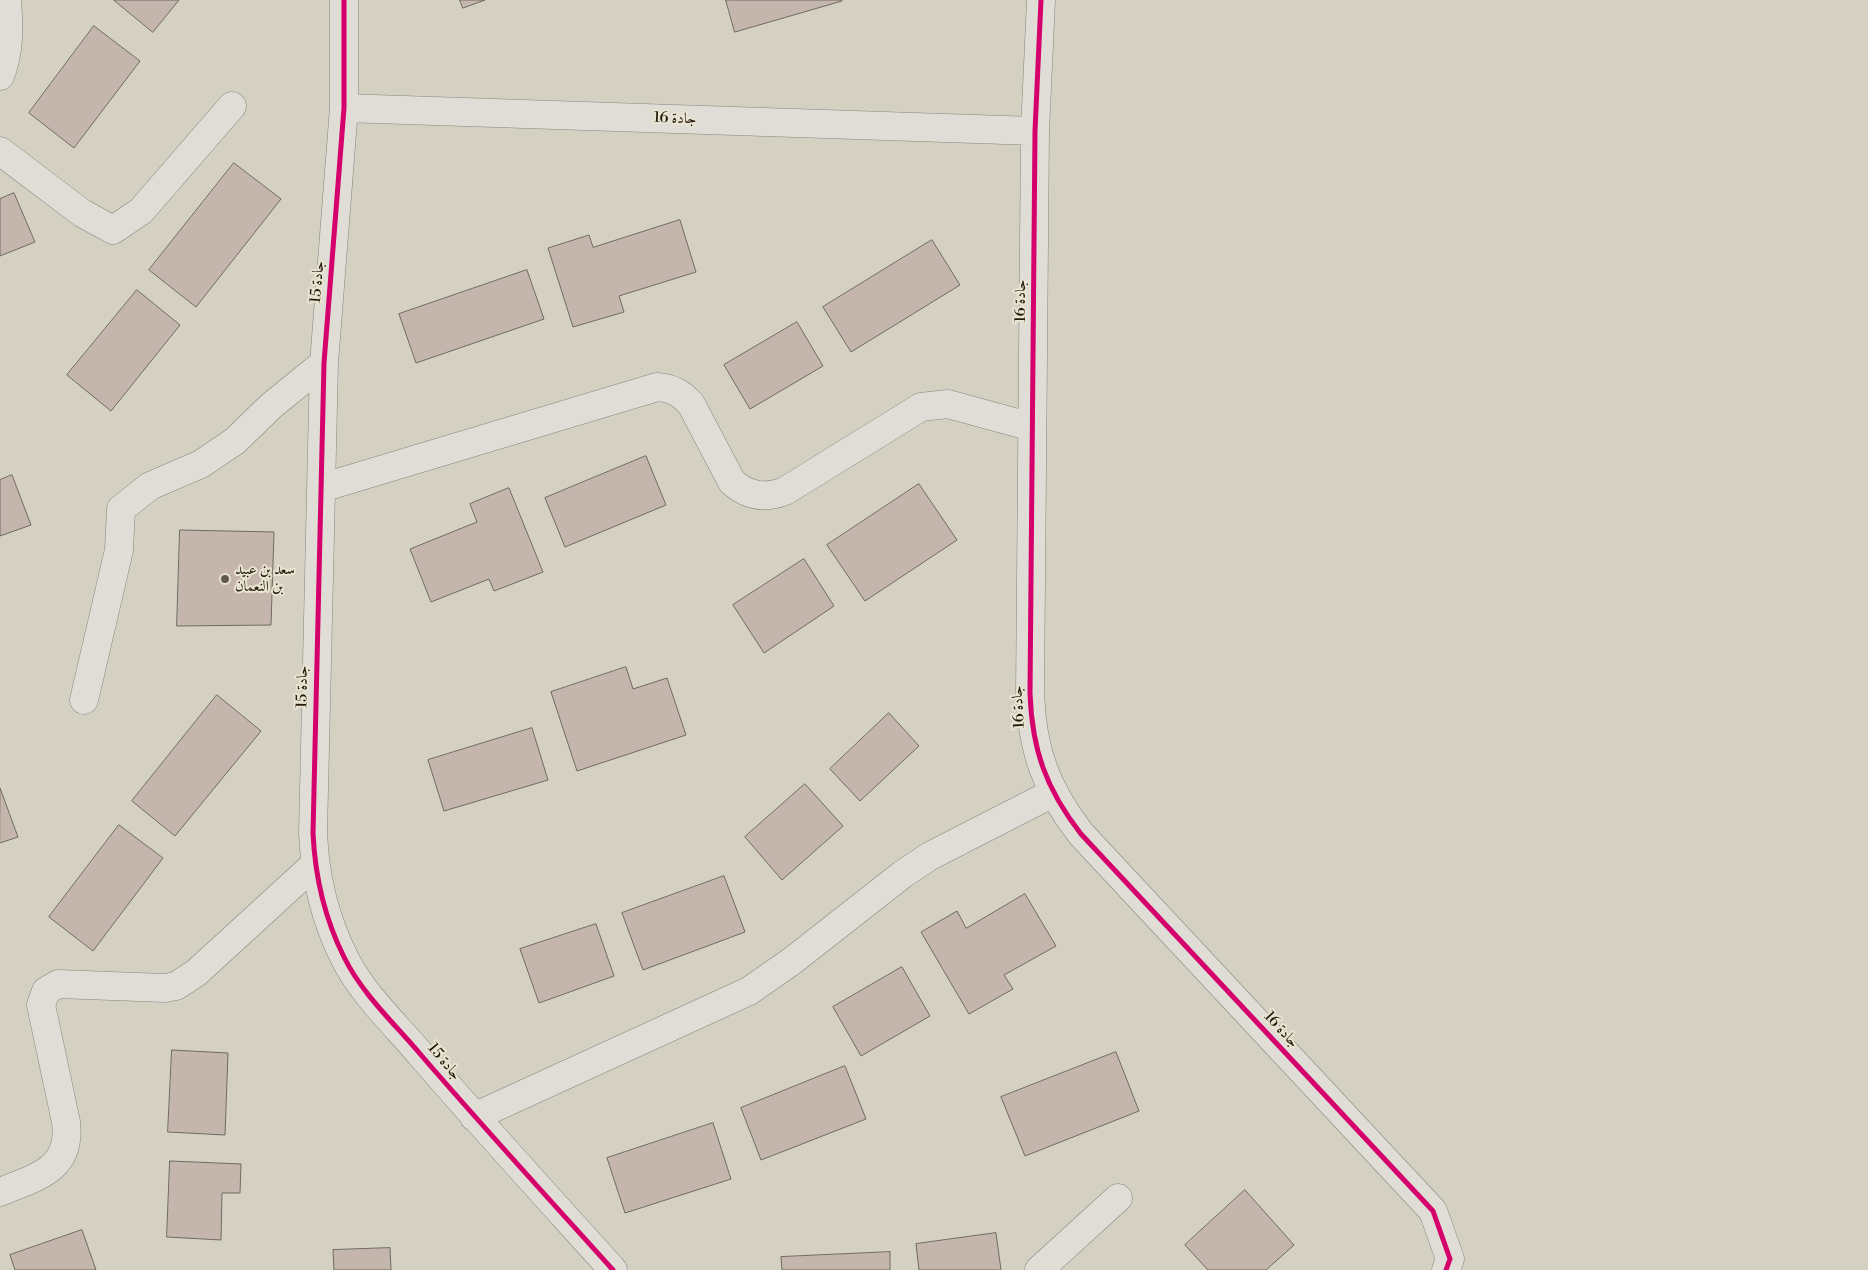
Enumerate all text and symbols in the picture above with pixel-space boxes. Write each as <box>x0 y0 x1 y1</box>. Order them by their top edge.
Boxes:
street label: جادة 16 <box>653 109 697 129</box>
street label: جادة 15 <box>307 260 329 304</box>
street label: جادة 16 <box>1012 280 1030 322</box>
place label: سعد بن عبيد بن النعمان <box>235 561 295 596</box>
marker: سعد بن عبيد بن النعمان <box>219 573 231 585</box>
street label: جادة 15 <box>294 666 312 708</box>
street label: جادة 16 <box>1009 685 1029 729</box>
street label: جادة 16 <box>1260 1008 1302 1052</box>
street label: جادة 15 <box>423 1040 465 1084</box>

